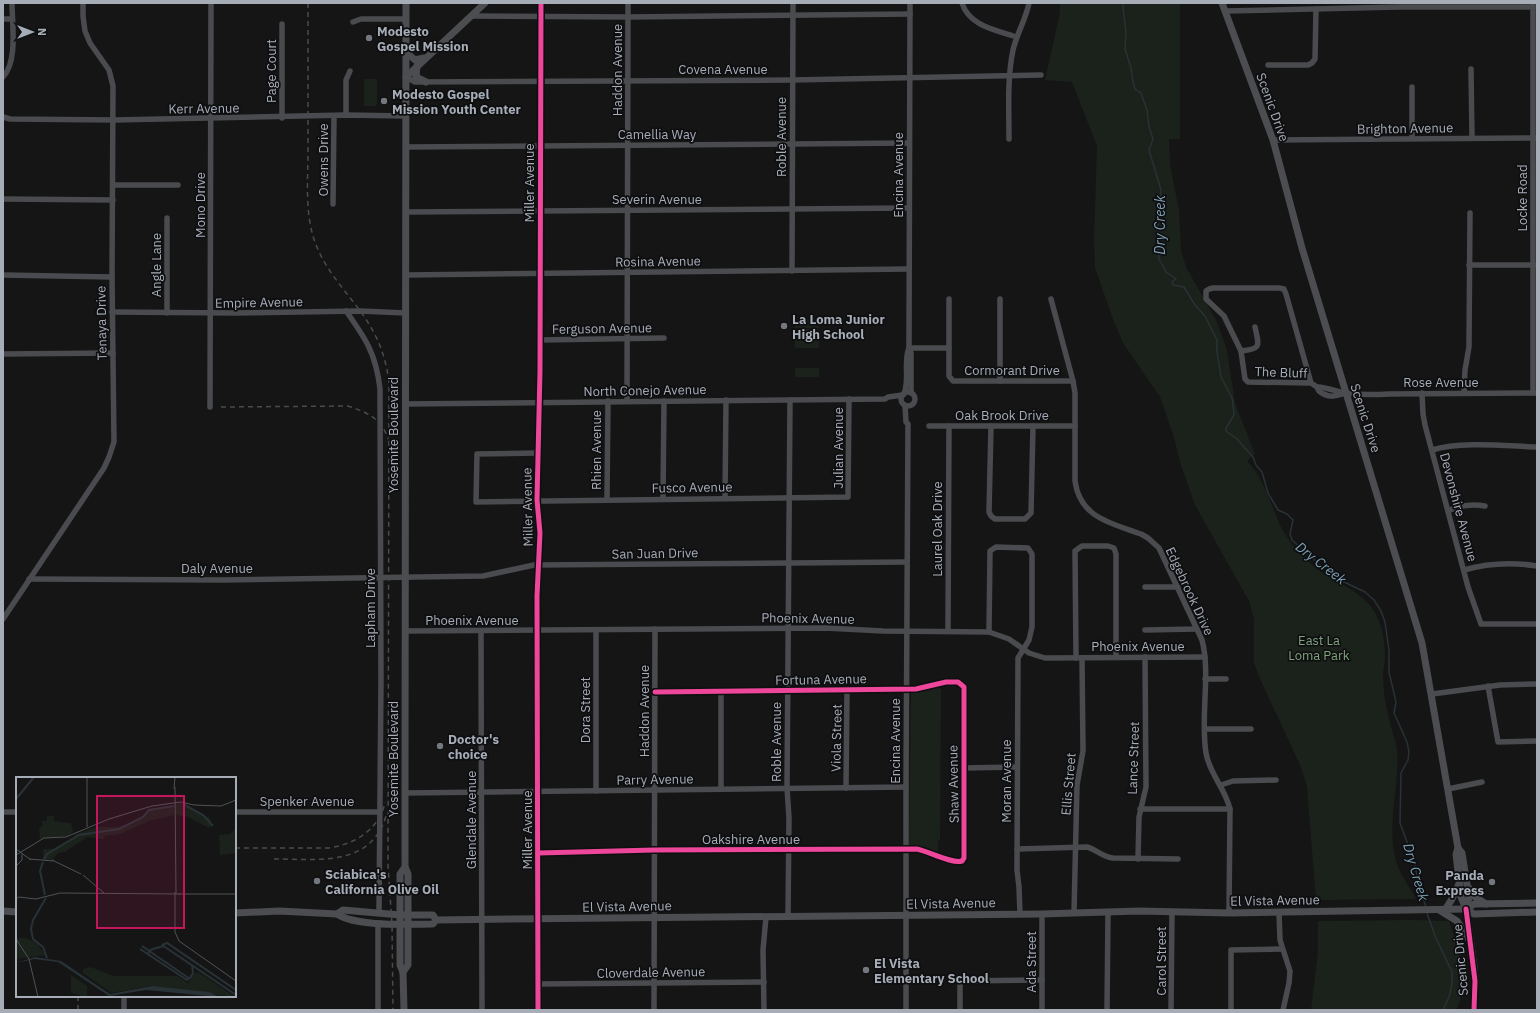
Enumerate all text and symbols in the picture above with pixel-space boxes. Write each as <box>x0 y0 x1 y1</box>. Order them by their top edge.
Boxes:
north arrow <box>12 12 52 52</box>
place label: Modesto Gospel Mission <box>377 23 469 55</box>
street label: Haddon Avenue <box>609 24 626 116</box>
text: N <box>35 28 49 36</box>
marker: Modesto Gospel Mission <box>364 33 374 43</box>
street label: Page Court <box>263 39 280 103</box>
street label: Covena Avenue <box>678 61 768 78</box>
street label: Scenic Drive <box>1252 71 1293 144</box>
place label: Modesto Gospel Mission Youth Center <box>392 86 521 118</box>
marker: Modesto Gospel Mission Youth Center <box>379 96 389 106</box>
street label: Roble Avenue <box>773 97 790 177</box>
street label: Kerr Avenue <box>168 99 240 118</box>
street label: Brighton Avenue <box>1357 119 1453 138</box>
street label: Owens Drive <box>315 123 332 197</box>
street label: Camellia Way <box>618 126 697 143</box>
street label: Encina Avenue <box>890 132 907 218</box>
street label: Miller Avenue <box>521 143 538 223</box>
street label: Locke Road <box>1514 165 1531 231</box>
street label: Mono Drive <box>192 172 209 238</box>
street label: Severin Avenue <box>612 191 702 208</box>
water label: Dry Creek <box>1151 195 1169 255</box>
street label: Angle Lane <box>148 233 165 297</box>
street label: Rosina Avenue <box>615 252 701 271</box>
street label: Tenaya Drive <box>92 286 111 360</box>
street label: Empire Avenue <box>215 293 303 312</box>
place label: La Loma Junior High School <box>792 311 885 343</box>
street label: Ferguson Avenue <box>552 319 652 338</box>
marker: La Loma Junior High School <box>779 321 789 331</box>
street label: Cormorant Drive <box>964 362 1060 379</box>
street label: The Bluff <box>1254 363 1308 382</box>
street label: Rose Avenue <box>1403 374 1479 391</box>
street label: Yosemite Boulevard <box>385 377 402 493</box>
street label: North Conejo Avenue <box>583 381 707 400</box>
street label: Scenic Drive <box>1346 381 1385 455</box>
street label: Julian Avenue <box>830 407 847 489</box>
street label: Oak Brook Drive <box>955 407 1049 424</box>
street label: Rhien Avenue <box>588 410 605 490</box>
street label: Devonshire Avenue <box>1436 451 1481 563</box>
street label: Miller Avenue <box>518 467 537 547</box>
street label: Fusco Avenue <box>651 478 733 497</box>
street label: Laurel Oak Drive <box>929 481 946 577</box>
water label: Dry Creek <box>1292 538 1351 589</box>
street label: San Juan Drive <box>612 544 698 563</box>
street label: Edgebrook Drive <box>1162 544 1217 638</box>
street label: Daly Avenue <box>181 560 253 577</box>
street label: Lapham Drive <box>362 568 379 648</box>
street label: Phoenix Avenue <box>761 609 855 628</box>
street label: Phoenix Avenue <box>425 612 519 629</box>
park label: East La Loma Park <box>1288 632 1350 664</box>
street label: Phoenix Avenue <box>1091 638 1185 655</box>
street label: Haddon Avenue <box>636 665 653 757</box>
street label: Fortuna Avenue <box>775 670 867 689</box>
street label: Dora Street <box>577 677 594 743</box>
street label: Encina Avenue <box>887 698 904 784</box>
street label: Yosemite Boulevard <box>385 701 402 817</box>
street label: Roble Avenue <box>768 702 785 782</box>
street label: Viola Street <box>827 704 846 772</box>
street label: Lance Street <box>1124 721 1143 795</box>
place label: Doctor's choice <box>448 731 499 763</box>
street label: Moran Avenue <box>998 739 1015 823</box>
marker: Doctor's choice <box>435 741 445 751</box>
street label: Shaw Avenue <box>944 745 963 823</box>
street label: Ellis Street <box>1057 752 1080 816</box>
street label: Parry Avenue <box>616 770 694 789</box>
street label: Glendale Avenue <box>463 771 480 869</box>
inset map <box>16 777 236 997</box>
street label: Miller Avenue <box>519 790 536 870</box>
street label: Spenker Avenue <box>260 793 354 810</box>
street label: Oakshire Avenue <box>702 831 800 848</box>
water label: Dry Creek <box>1399 841 1433 904</box>
place label: Sciabica's California Olive Oil <box>325 866 439 898</box>
place label: Panda Express <box>1435 867 1484 899</box>
marker: Sciabica's California Olive Oil <box>312 876 322 886</box>
marker: Panda Express <box>1487 877 1497 887</box>
street label: El Vista Avenue <box>1230 891 1320 910</box>
street label: El Vista Avenue <box>906 894 996 913</box>
street label: El Vista Avenue <box>582 897 672 916</box>
street label: Scenic Drive <box>1449 924 1472 996</box>
street label: Carol Street <box>1153 926 1170 996</box>
street label: Ada Street <box>1023 931 1040 993</box>
place label: El Vista Elementary School <box>874 955 989 987</box>
street label: Cloverdale Avenue <box>597 963 705 982</box>
marker: El Vista Elementary School <box>861 965 871 975</box>

